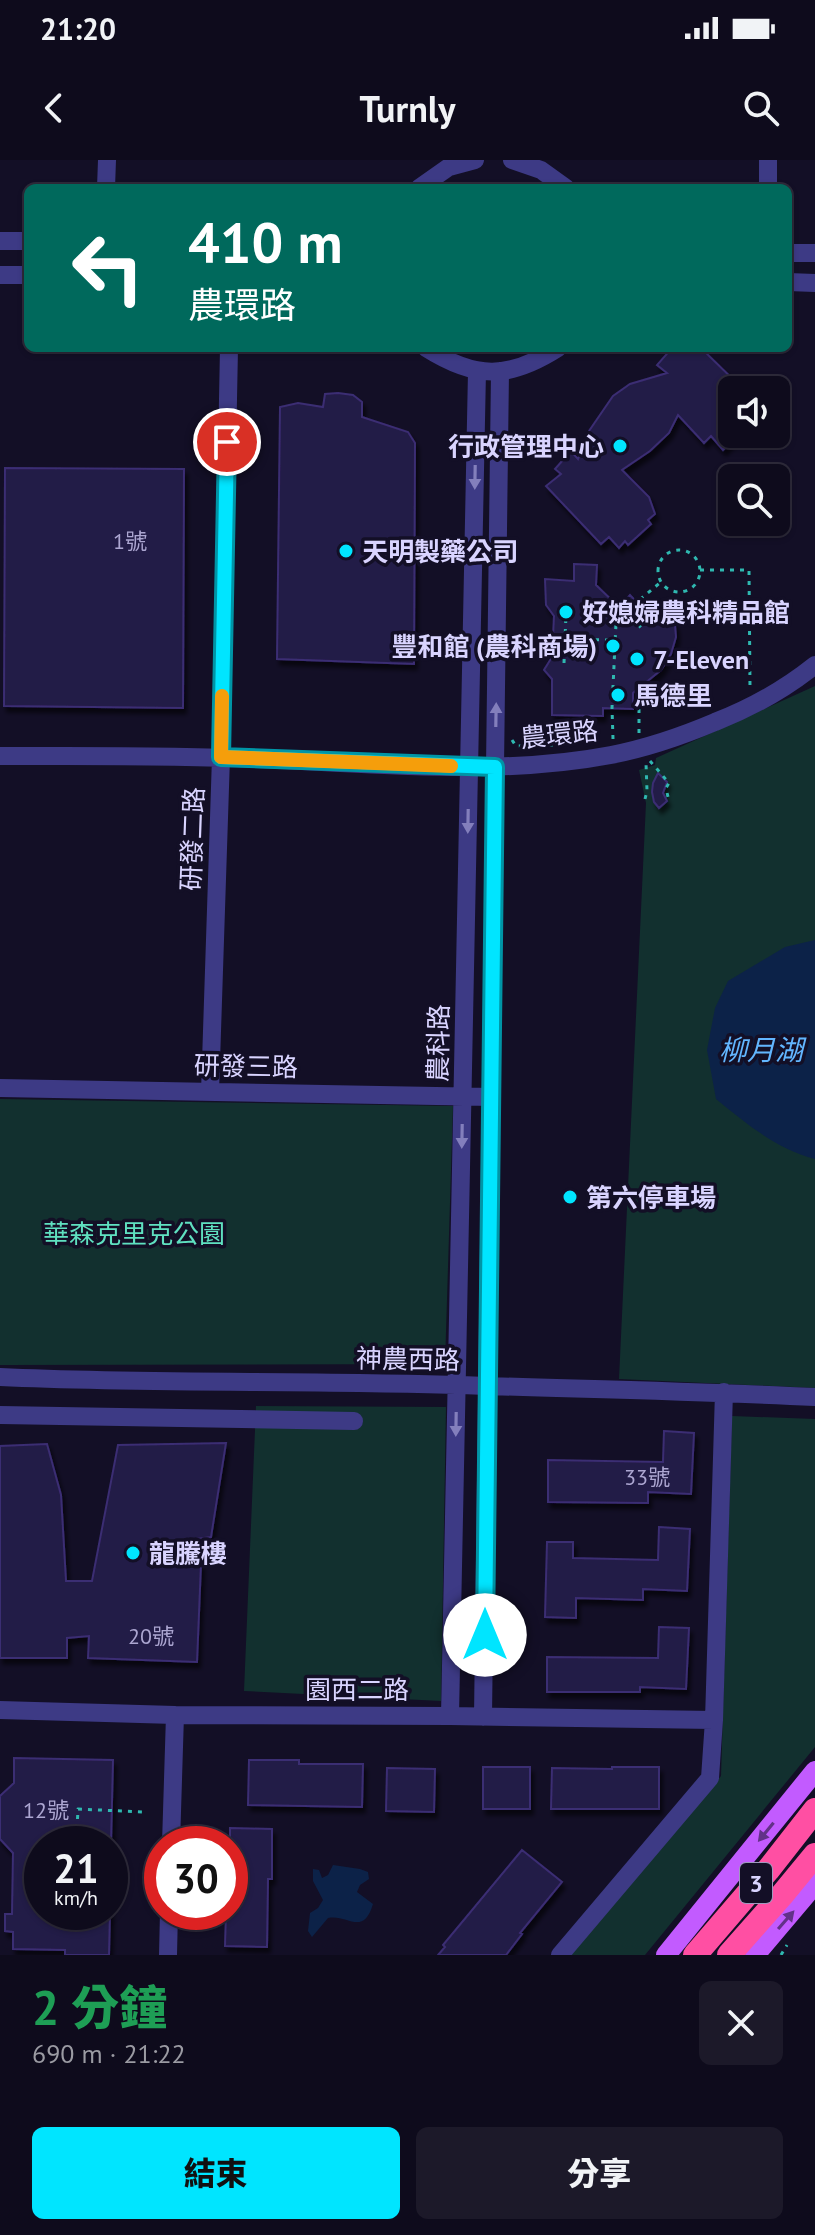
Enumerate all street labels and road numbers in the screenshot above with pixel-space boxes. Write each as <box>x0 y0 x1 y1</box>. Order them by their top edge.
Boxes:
street label: 農環路 <box>518 714 600 754</box>
street label: 研發二路 <box>174 786 210 892</box>
street label: 農科路 <box>421 1004 455 1082</box>
street label: 研發三路 <box>194 1049 298 1083</box>
street label: 神農西路 <box>356 1342 460 1376</box>
street label: 園西二路 <box>305 1673 409 1706</box>
road number: 3 <box>740 1863 772 1903</box>

